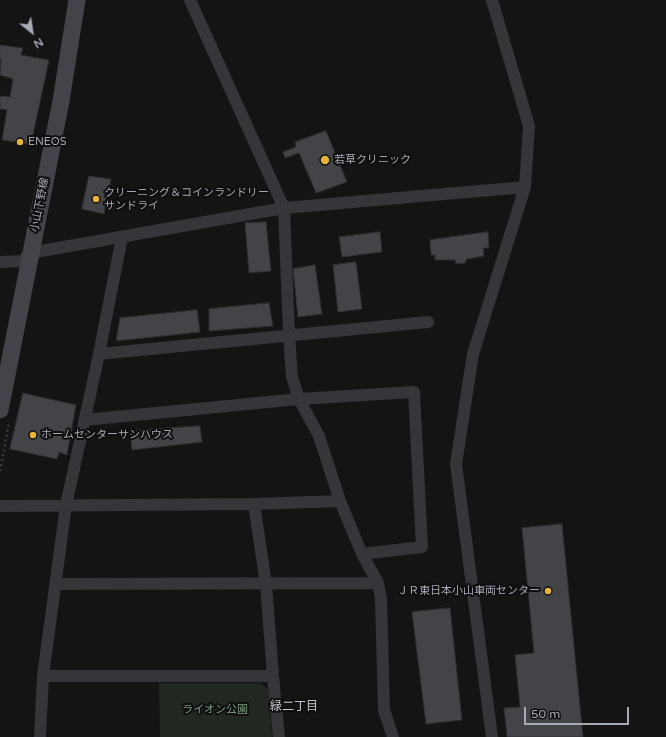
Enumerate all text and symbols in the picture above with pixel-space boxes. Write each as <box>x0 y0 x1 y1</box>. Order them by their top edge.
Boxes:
north arrow <box>12 12 52 52</box>
text: N <box>31 35 45 51</box>
place label: ENEOS <box>28 135 66 149</box>
marker: ENEOS <box>15 137 25 147</box>
place label: 若草クリニック <box>334 153 411 167</box>
marker: 若草クリニック <box>319 154 331 166</box>
street label: 小山下野線 <box>28 177 52 233</box>
place label: クリーニング＆コインランドリー サンドライ <box>104 186 269 212</box>
marker: クリーニング＆コインランドリー サンドライ <box>91 194 101 204</box>
place label: ホームセンターサンハウス <box>41 428 173 442</box>
marker: ホームセンターサンハウス <box>28 430 38 440</box>
place label: ＪＲ東日本小山車両センター <box>397 584 540 598</box>
marker: ＪＲ東日本小山車両センター <box>543 586 553 596</box>
scale bar <box>526 699 631 725</box>
district label: 緑二丁目 <box>270 700 318 714</box>
park label: ライオン公園 <box>182 703 248 717</box>
text: 50 m <box>531 707 560 721</box>

